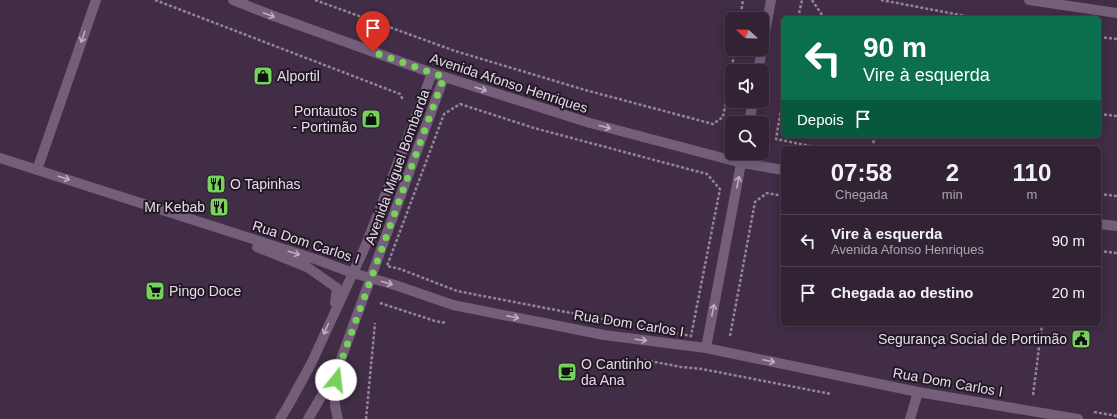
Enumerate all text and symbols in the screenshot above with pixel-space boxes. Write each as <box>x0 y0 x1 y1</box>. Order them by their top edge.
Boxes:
one-way arrow <box>263 11 275 19</box>
pin <box>356 11 390 52</box>
north arrow <box>725 12 769 56</box>
map controls <box>725 12 769 160</box>
icon: arrive <box>362 17 384 39</box>
one-way arrow <box>79 30 87 42</box>
icon: left <box>797 32 849 84</box>
text: 90 m <box>863 32 927 63</box>
street label: Avenida Afonso Henriques <box>428 50 590 116</box>
button: sound <box>725 64 769 108</box>
shop icon: Alportil <box>252 65 274 87</box>
text: Vire à esquerda <box>863 65 990 85</box>
place label: Alportil <box>277 68 320 84</box>
one-way arrow <box>475 86 488 93</box>
street label: Avenida Miguel Bombarda <box>361 87 433 247</box>
place label: Pontautos - Portimão <box>292 103 357 135</box>
shop icon: Pontautos - Portimão <box>360 108 382 130</box>
icon: arrive <box>852 108 874 130</box>
text: Depois <box>797 111 844 128</box>
button: search <box>725 116 769 160</box>
one-way arrow <box>599 124 612 132</box>
text: 07:58 <box>831 159 892 186</box>
text: 2 <box>946 159 959 186</box>
text: 110 <box>1013 159 1051 186</box>
restaurant icon: O Tapinhas <box>205 173 227 195</box>
one-way arrow <box>57 175 69 183</box>
place label: O Tapinhas <box>230 176 301 192</box>
one-way arrow <box>734 176 742 189</box>
text: Chegada <box>835 187 888 202</box>
text: min <box>942 187 963 202</box>
text: m <box>1026 187 1037 202</box>
restaurant icon: Mr Kebab <box>208 196 230 218</box>
place label: Mr Kebab <box>144 199 205 215</box>
street label: Rua Dom Carlos I <box>251 217 361 267</box>
text: Vire à esquerda <box>831 225 942 242</box>
icon: left <box>797 230 819 252</box>
text: 90 m <box>1052 232 1085 249</box>
text: Avenida Afonso Henriques <box>831 242 984 257</box>
one-way arrow <box>288 249 300 257</box>
supermarket icon: Pingo Doce <box>144 280 166 302</box>
one-way arrow <box>381 280 394 287</box>
icon: arrive <box>797 282 819 304</box>
place label: Pingo Doce <box>169 283 242 299</box>
text: Chegada ao destino <box>831 284 974 301</box>
text: 20 m <box>1052 284 1085 301</box>
one-way arrow <box>709 304 717 317</box>
street label: Rua Dom Carlos I <box>573 306 685 340</box>
one-way arrow <box>506 313 519 321</box>
one-way arrow <box>322 322 330 334</box>
public building icon: Segurança Social de Portimão <box>1070 328 1092 350</box>
place label: Segurança Social de Portimão <box>878 331 1067 347</box>
one-way arrow <box>634 336 647 344</box>
place label: O Cantinho da Ana <box>581 356 652 388</box>
one-way arrow <box>762 358 775 366</box>
position arrow <box>315 359 357 401</box>
cafe icon: O Cantinho da Ana <box>556 361 578 383</box>
street label: Rua Dom Carlos I <box>892 364 1004 400</box>

